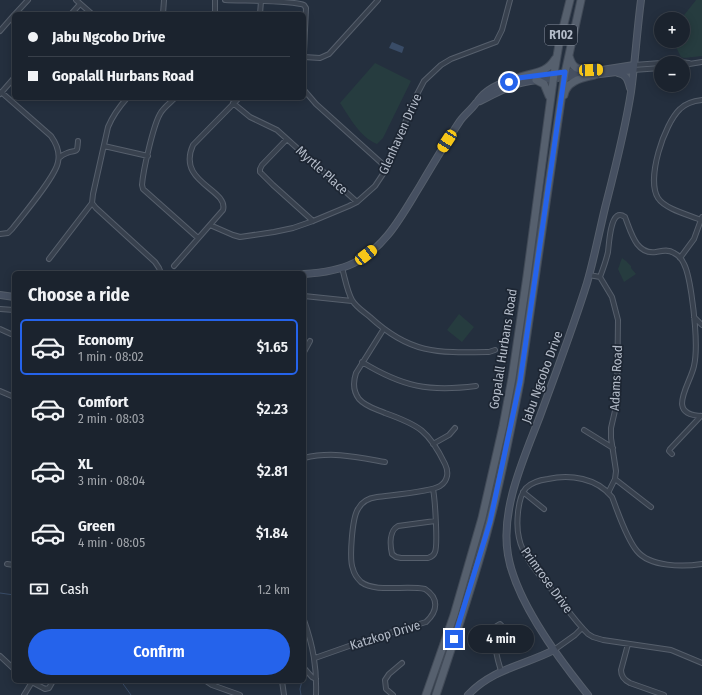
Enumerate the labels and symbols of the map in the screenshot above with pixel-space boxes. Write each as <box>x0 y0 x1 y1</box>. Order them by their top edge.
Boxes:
road number: R102 <box>545 25 577 45</box>
car <box>579 63 603 77</box>
route start <box>500 73 518 91</box>
street label: Glenhaven Drive <box>376 91 424 177</box>
car <box>435 128 459 154</box>
street label: Myrtle Place <box>293 143 351 197</box>
car <box>353 243 379 267</box>
street label: Gopalall Hurbans Road <box>486 288 520 410</box>
street label: Jabu Ngcobo Drive <box>518 329 566 425</box>
street label: Adams Road <box>607 345 625 411</box>
street label: Primrose Drive <box>518 544 576 616</box>
street label: Katzkop Drive <box>348 617 422 653</box>
callout: 4 min <box>468 625 534 653</box>
route end <box>445 630 463 648</box>

